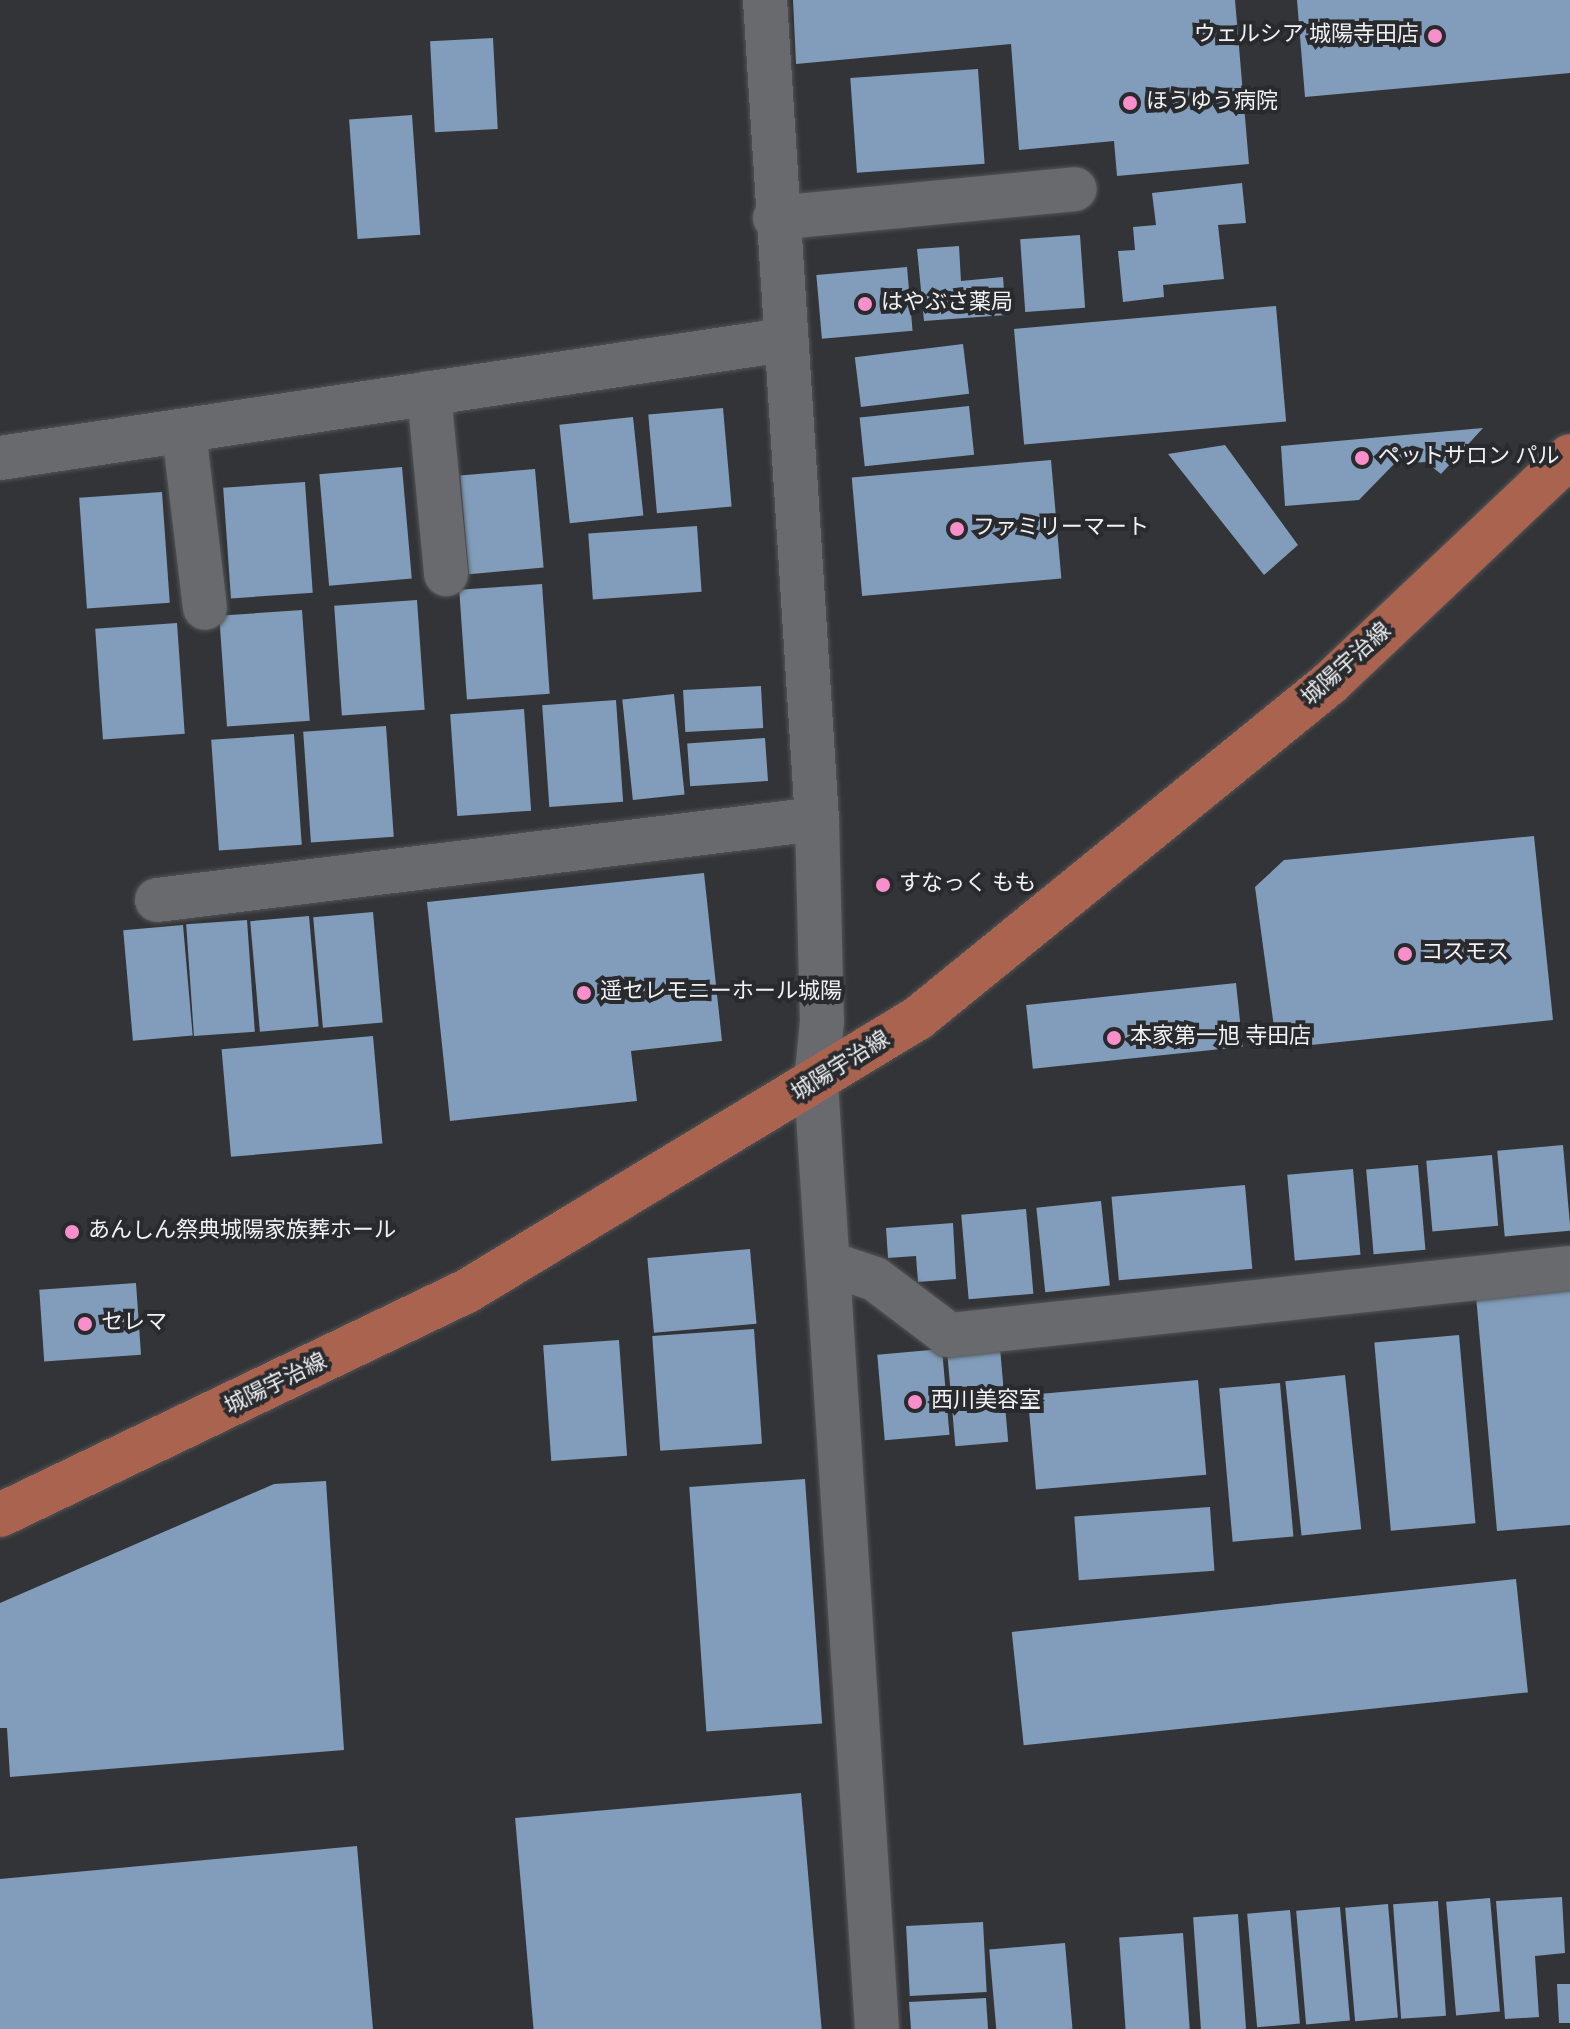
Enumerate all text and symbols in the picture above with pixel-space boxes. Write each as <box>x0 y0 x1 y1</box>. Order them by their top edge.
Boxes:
place label: ウェルシア 城陽寺田店 <box>1194 23 1419 49</box>
marker: ウェルシア 城陽寺田店 <box>1426 27 1444 45</box>
place label: ほうゆう病院 <box>1146 90 1278 116</box>
marker: ほうゆう病院 <box>1121 94 1139 112</box>
place label: はやぶさ薬局 <box>881 291 1013 317</box>
marker: はやぶさ薬局 <box>856 295 874 313</box>
place label: ペットサロン パル <box>1378 445 1559 471</box>
marker: ペットサロン パル <box>1353 449 1371 467</box>
place label: ファミリーマート <box>973 516 1149 542</box>
marker: ファミリーマート <box>948 520 966 538</box>
street label: 城陽宇治線 <box>1297 618 1397 712</box>
place label: すなっく もも <box>899 872 1036 898</box>
marker: すなっく もも <box>874 876 892 894</box>
place label: コスモス <box>1421 941 1509 967</box>
marker: コスモス <box>1396 945 1414 963</box>
place label: 遥セレモニーホール城陽 <box>600 980 842 1006</box>
marker: 遥セレモニーホール城陽 <box>575 984 593 1002</box>
place label: 本家第一旭 寺田店 <box>1130 1025 1311 1051</box>
street label: 城陽宇治線 <box>787 1027 895 1107</box>
marker: 本家第一旭 寺田店 <box>1105 1029 1123 1047</box>
place label: あんしん祭典城陽家族葬ホール <box>88 1219 396 1245</box>
marker: あんしん祭典城陽家族葬ホール <box>63 1223 81 1241</box>
place label: セレマ <box>101 1311 167 1337</box>
marker: セレマ <box>76 1315 94 1333</box>
street label: 城陽宇治線 <box>221 1349 331 1421</box>
place label: 西川美容室 <box>931 1389 1041 1415</box>
marker: 西川美容室 <box>906 1393 924 1411</box>

